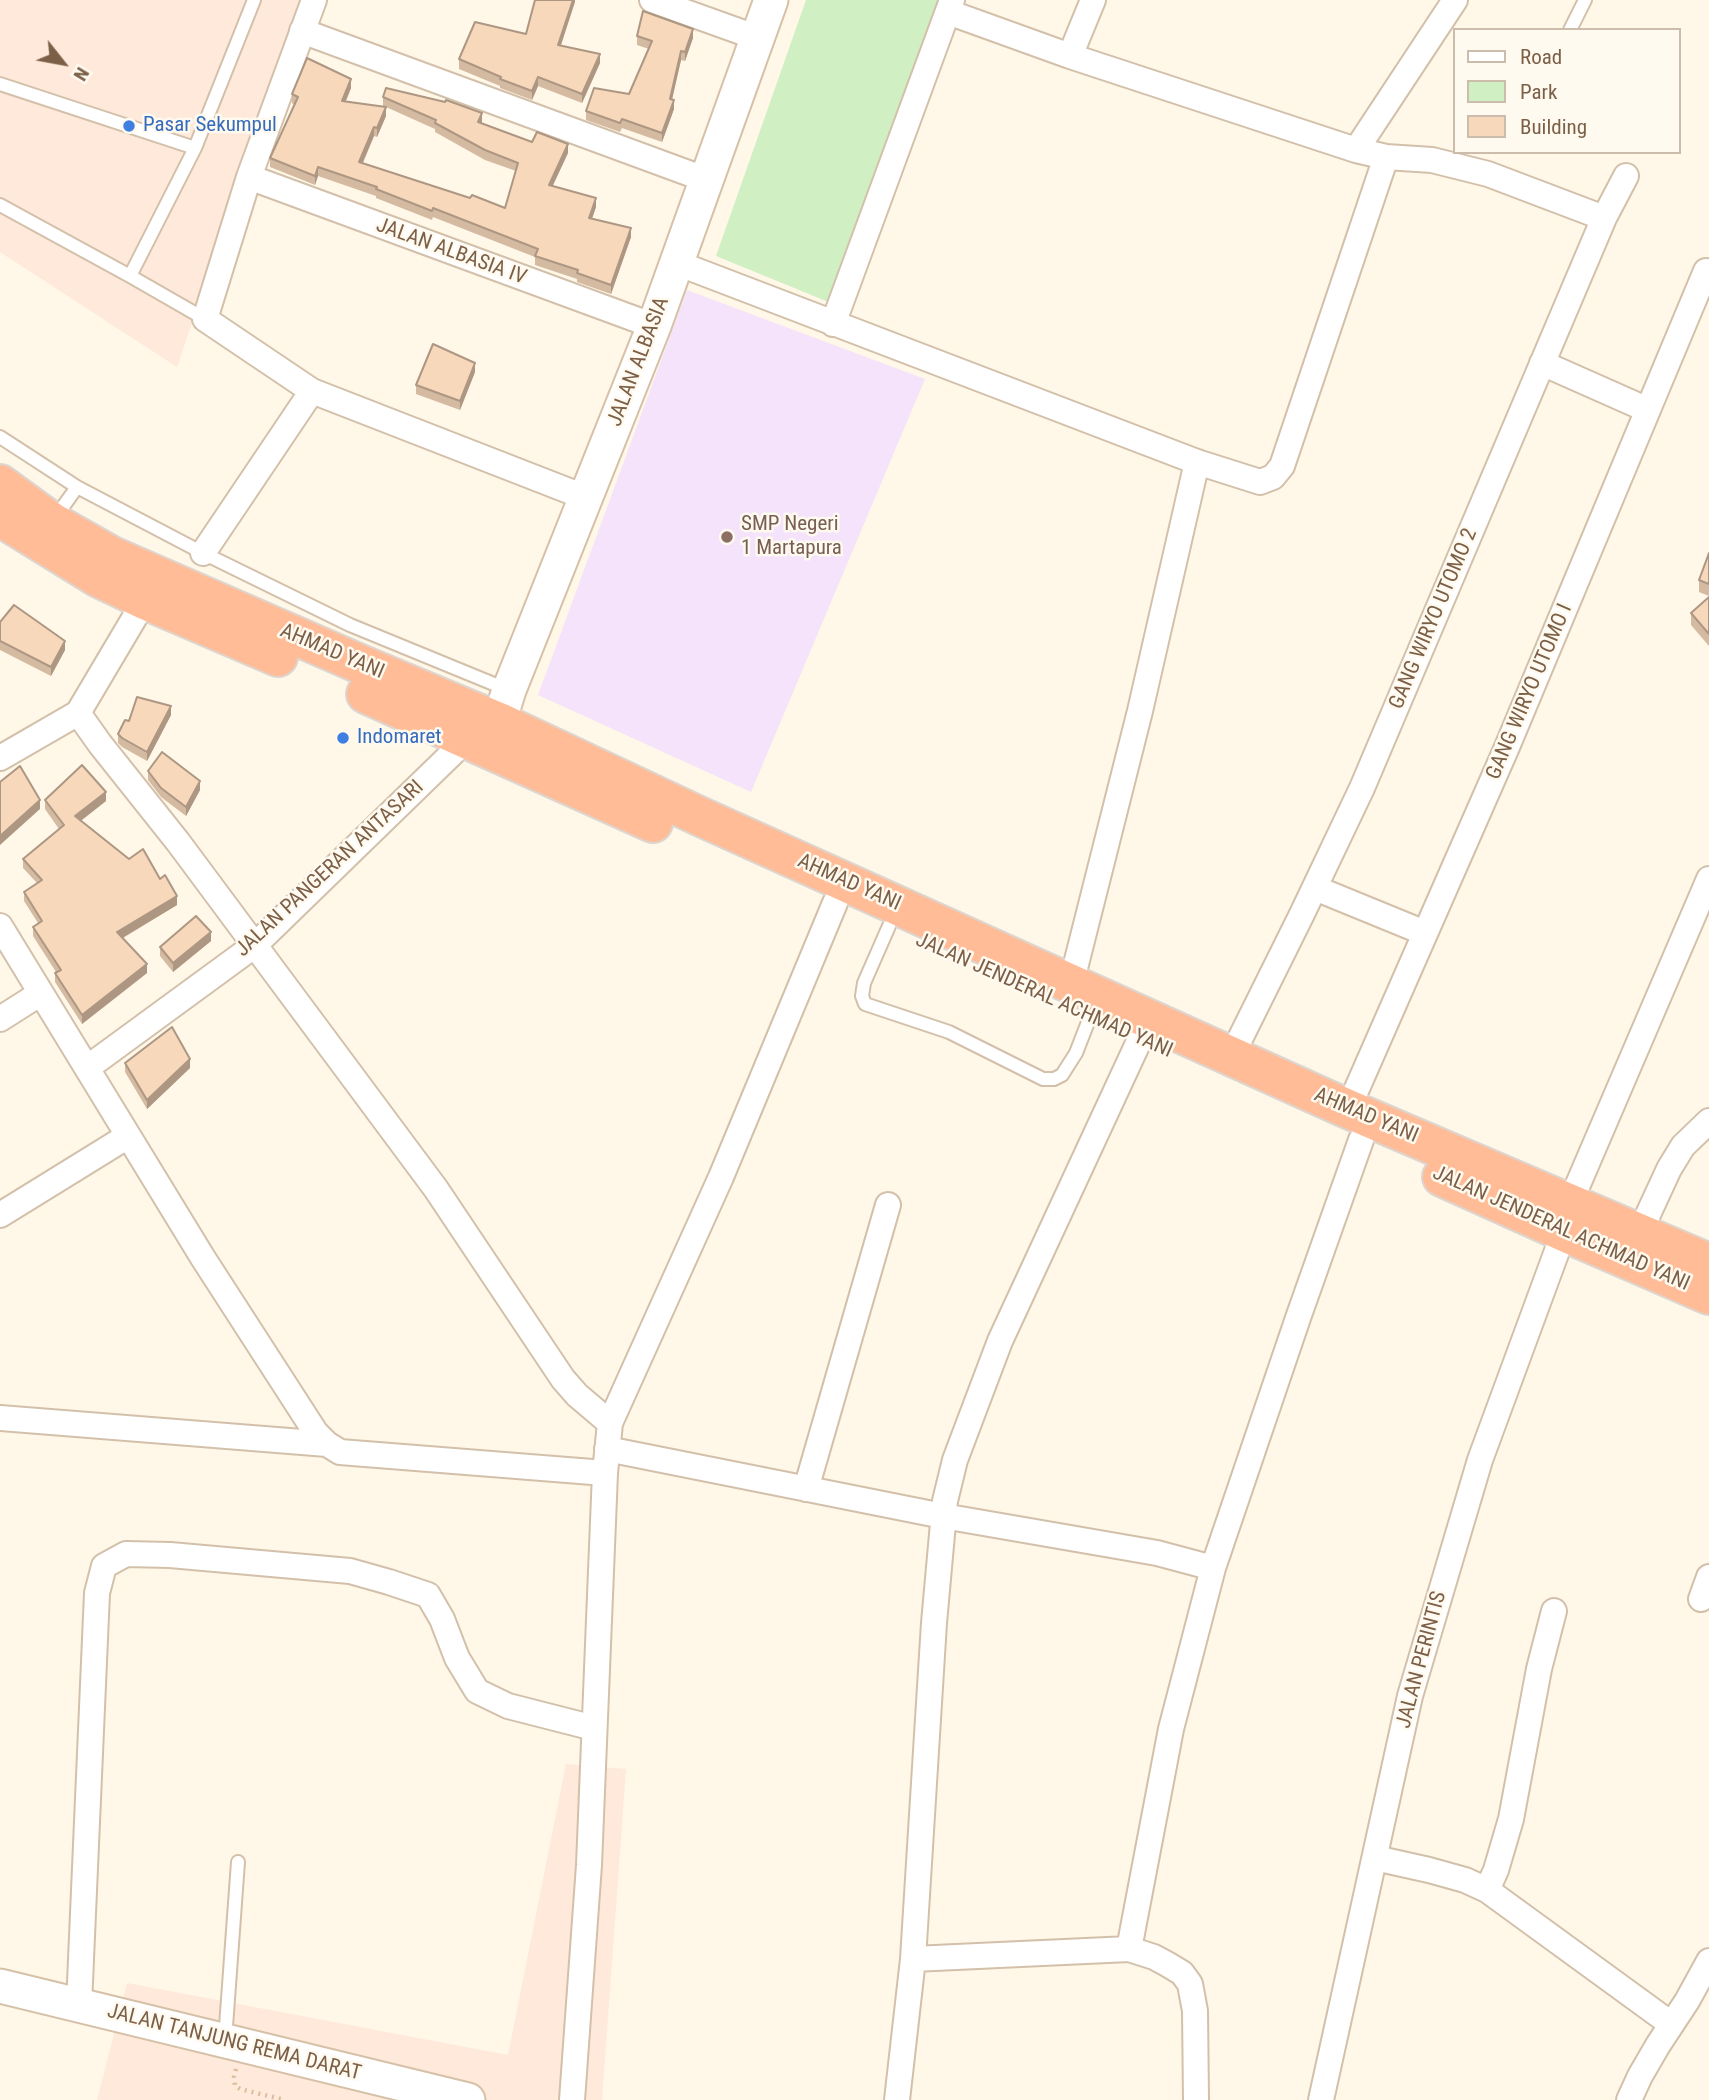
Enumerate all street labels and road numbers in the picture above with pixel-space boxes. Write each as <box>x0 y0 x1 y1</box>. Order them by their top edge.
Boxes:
street label: JALAN ALBASIA IV <box>372 213 530 291</box>
street label: JALAN ALBASIA <box>603 294 675 430</box>
street label: GANG WIRYO UTOMO 2 <box>1385 525 1483 713</box>
street label: GANG WIRYO UTOMO I <box>1482 600 1578 784</box>
street label: AHMAD YANI <box>276 619 388 685</box>
street label: JALAN PANGERAN ANTASARI <box>231 775 429 963</box>
street label: AHMAD YANI <box>793 849 905 917</box>
street label: JALAN JENDERAL ACHMAD YANI <box>912 928 1176 1064</box>
street label: AHMAD YANI <box>1310 1083 1422 1149</box>
street label: JALAN JENDERAL ACHMAD YANI <box>1429 1161 1693 1297</box>
street label: JALAN PERINTIS <box>1392 1589 1452 1731</box>
street label: JALAN TANJUNG REMA DARAT <box>104 1999 364 2087</box>

